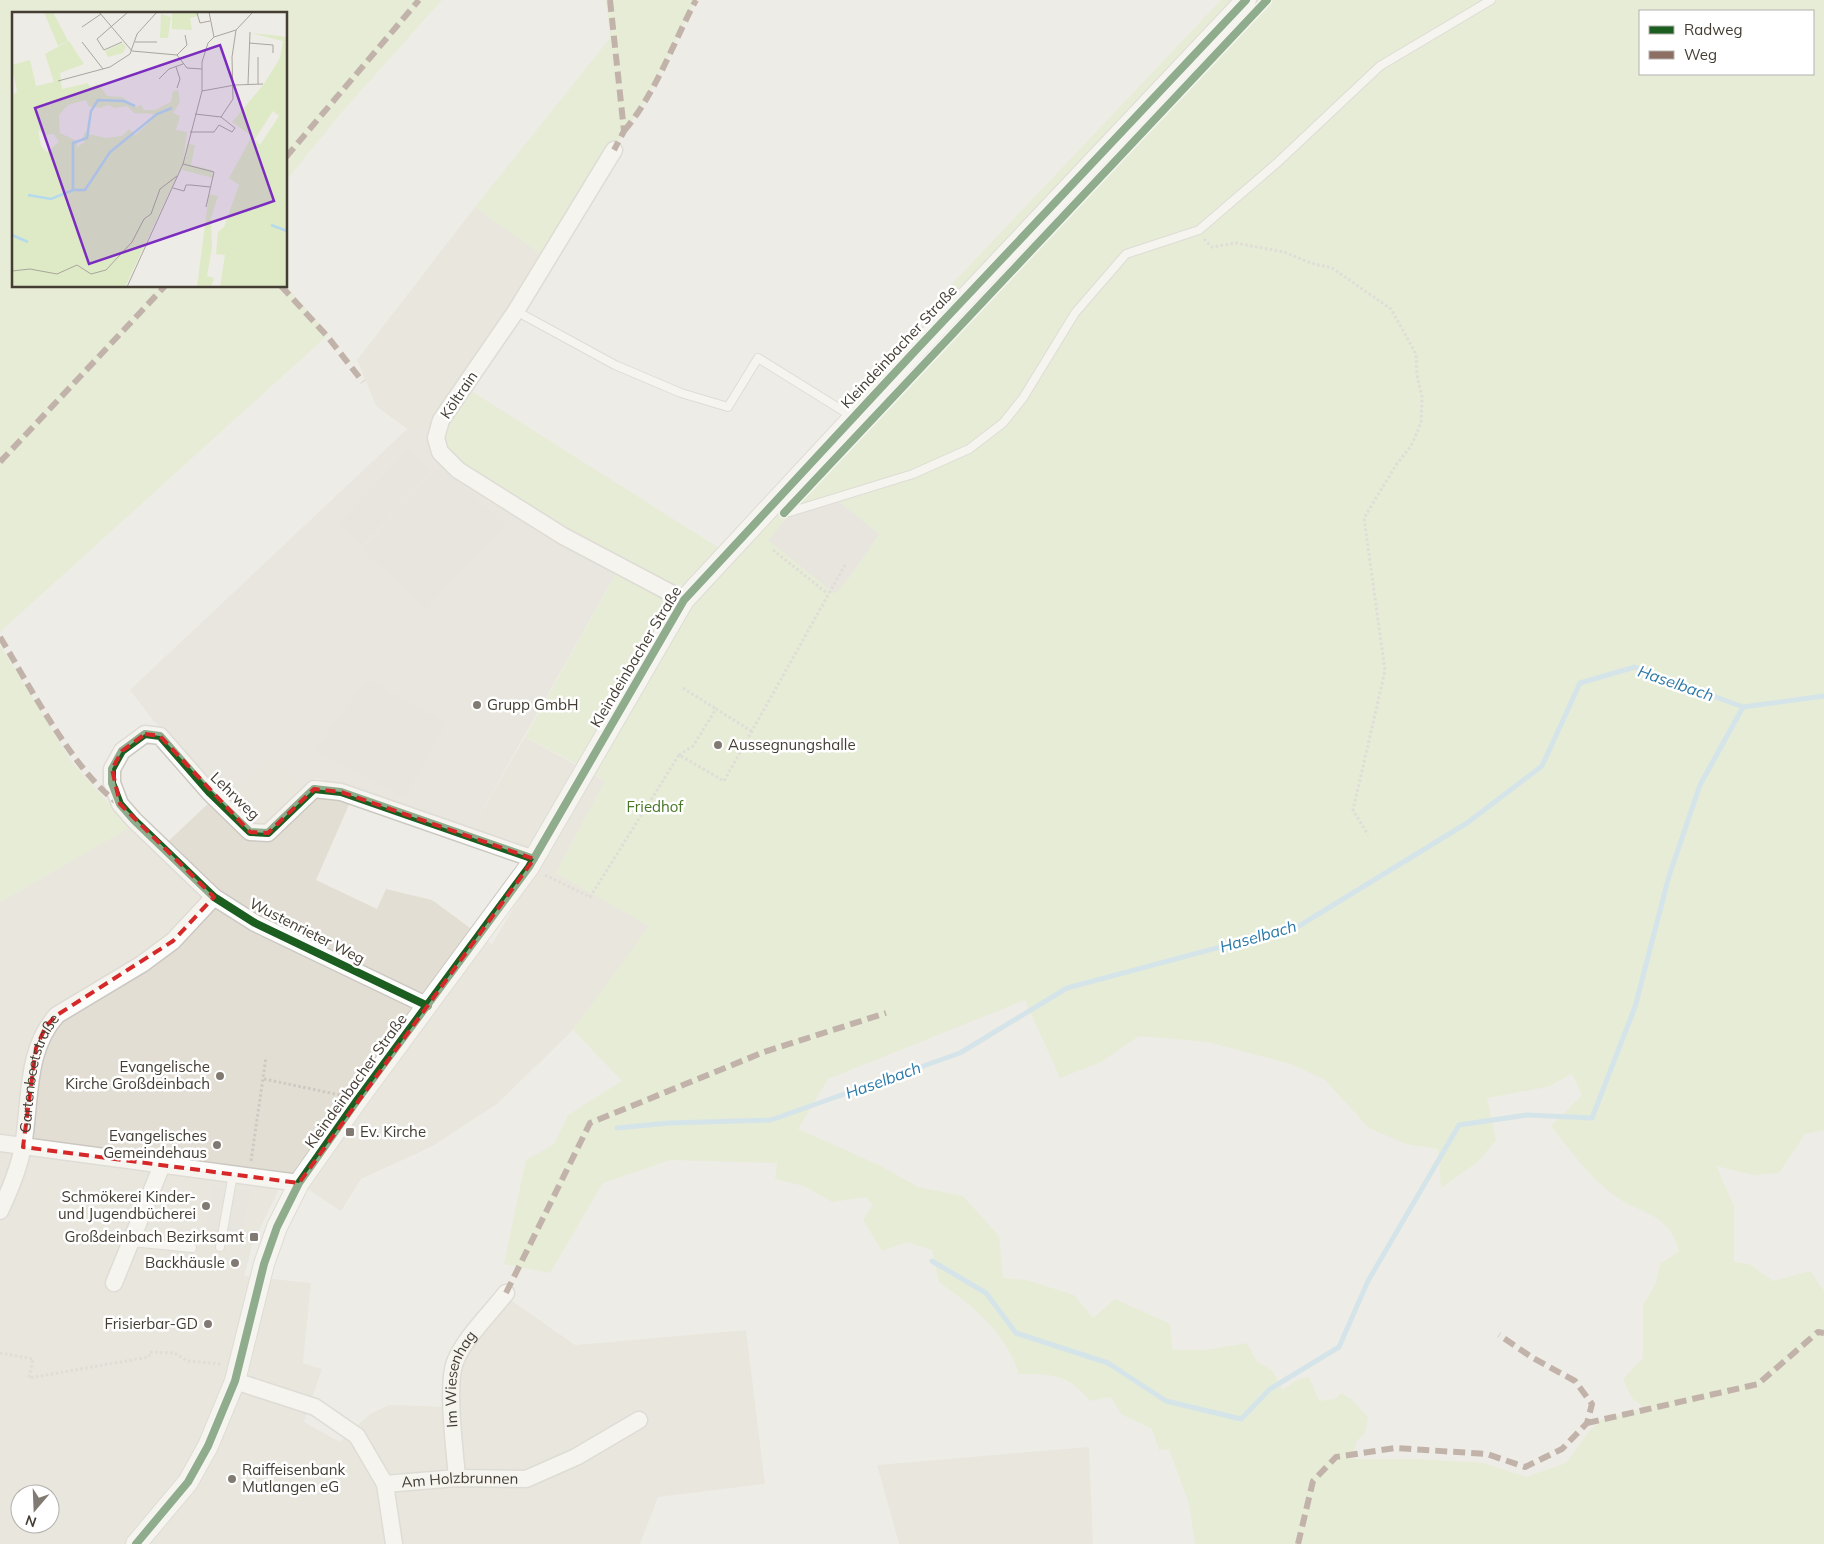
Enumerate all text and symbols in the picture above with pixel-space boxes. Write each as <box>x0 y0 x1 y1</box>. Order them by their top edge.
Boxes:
legend <box>1639 10 1814 75</box>
inset map <box>12 12 288 288</box>
text: Radweg <box>1684 20 1742 39</box>
text: Weg <box>1684 45 1717 64</box>
street label: Kleindeinbacher Straße <box>837 281 961 412</box>
street label: Költrain <box>436 367 481 422</box>
street label: Kleindeinbacher Straße <box>586 583 685 731</box>
water label: Haselbach <box>1635 661 1717 705</box>
place label: Grupp GmbH <box>487 695 579 714</box>
marker: Grupp GmbH <box>471 699 483 711</box>
place label: Aussegnungshalle <box>728 735 856 754</box>
marker: Aussegnungshalle <box>712 739 724 751</box>
street label: Lehrweg <box>207 768 264 824</box>
park label: Friedhof <box>627 797 684 816</box>
street label: Wustenrieter Weg <box>246 893 368 968</box>
water label: Haselbach <box>1217 916 1299 956</box>
street label: Gartenbeetstraße <box>15 1010 63 1134</box>
street label: Kleindeinbacher Straße <box>300 1010 411 1152</box>
place label: Evangelische Kirche Großdeinbach <box>65 1057 210 1093</box>
water label: Haselbach <box>843 1057 923 1103</box>
marker: Evangelische Kirche Großdeinbach <box>214 1070 226 1082</box>
place label: Ev. Kirche <box>360 1122 426 1141</box>
place label: Evangelisches Gemeindehaus <box>103 1126 207 1162</box>
marker: Ev. Kirche <box>344 1126 356 1138</box>
marker: Evangelisches Gemeindehaus <box>211 1139 223 1151</box>
place label: Schmökerei Kinder- und Jugendbücherei <box>58 1187 196 1223</box>
marker: Schmökerei Kinder- und Jugendbücherei <box>200 1200 212 1212</box>
place label: Großdeinbach Bezirksamt <box>64 1227 244 1246</box>
marker: Großdeinbach Bezirksamt <box>248 1231 260 1243</box>
place label: Backhäusle <box>145 1253 225 1272</box>
marker: Backhäusle <box>229 1257 241 1269</box>
place label: Frisierbar-GD <box>104 1314 198 1333</box>
marker: Frisierbar-GD <box>202 1318 214 1330</box>
street label: Im Wiesenhag <box>441 1326 480 1428</box>
place label: Raiffeisenbank Mutlangen eG <box>242 1460 346 1496</box>
street label: Am Holzbrunnen <box>400 1468 519 1492</box>
marker: Raiffeisenbank Mutlangen eG <box>226 1473 238 1485</box>
north arrow <box>10 1484 60 1534</box>
text: N <box>23 1511 39 1532</box>

